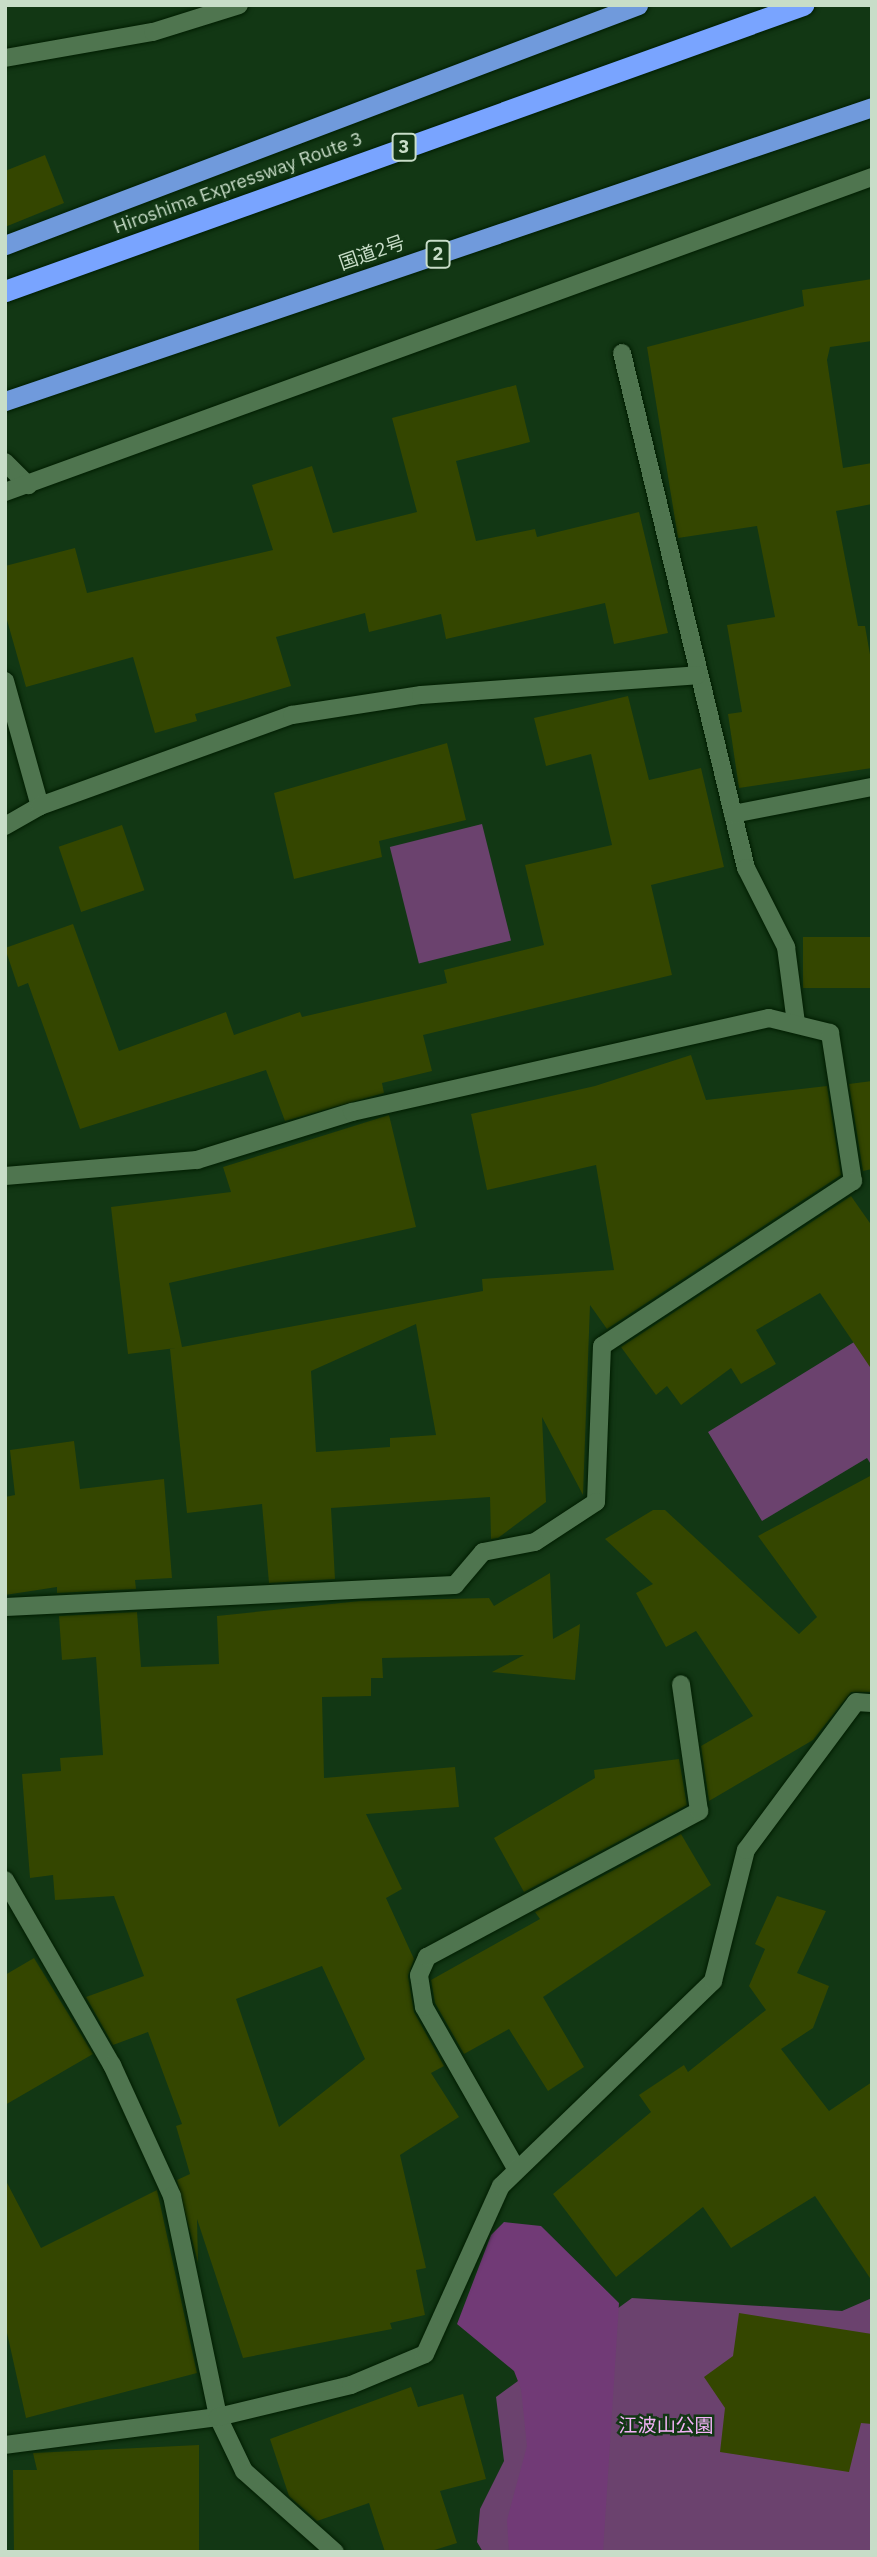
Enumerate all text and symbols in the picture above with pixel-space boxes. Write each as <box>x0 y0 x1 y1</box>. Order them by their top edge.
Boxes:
street label: Hiroshima Expressway Route 3 <box>110 127 366 239</box>
road number: 3 <box>390 132 418 162</box>
street label: 国道2号 <box>336 231 408 275</box>
road number: 2 <box>424 240 452 268</box>
park label: 江波山公園 <box>619 2415 713 2437</box>

